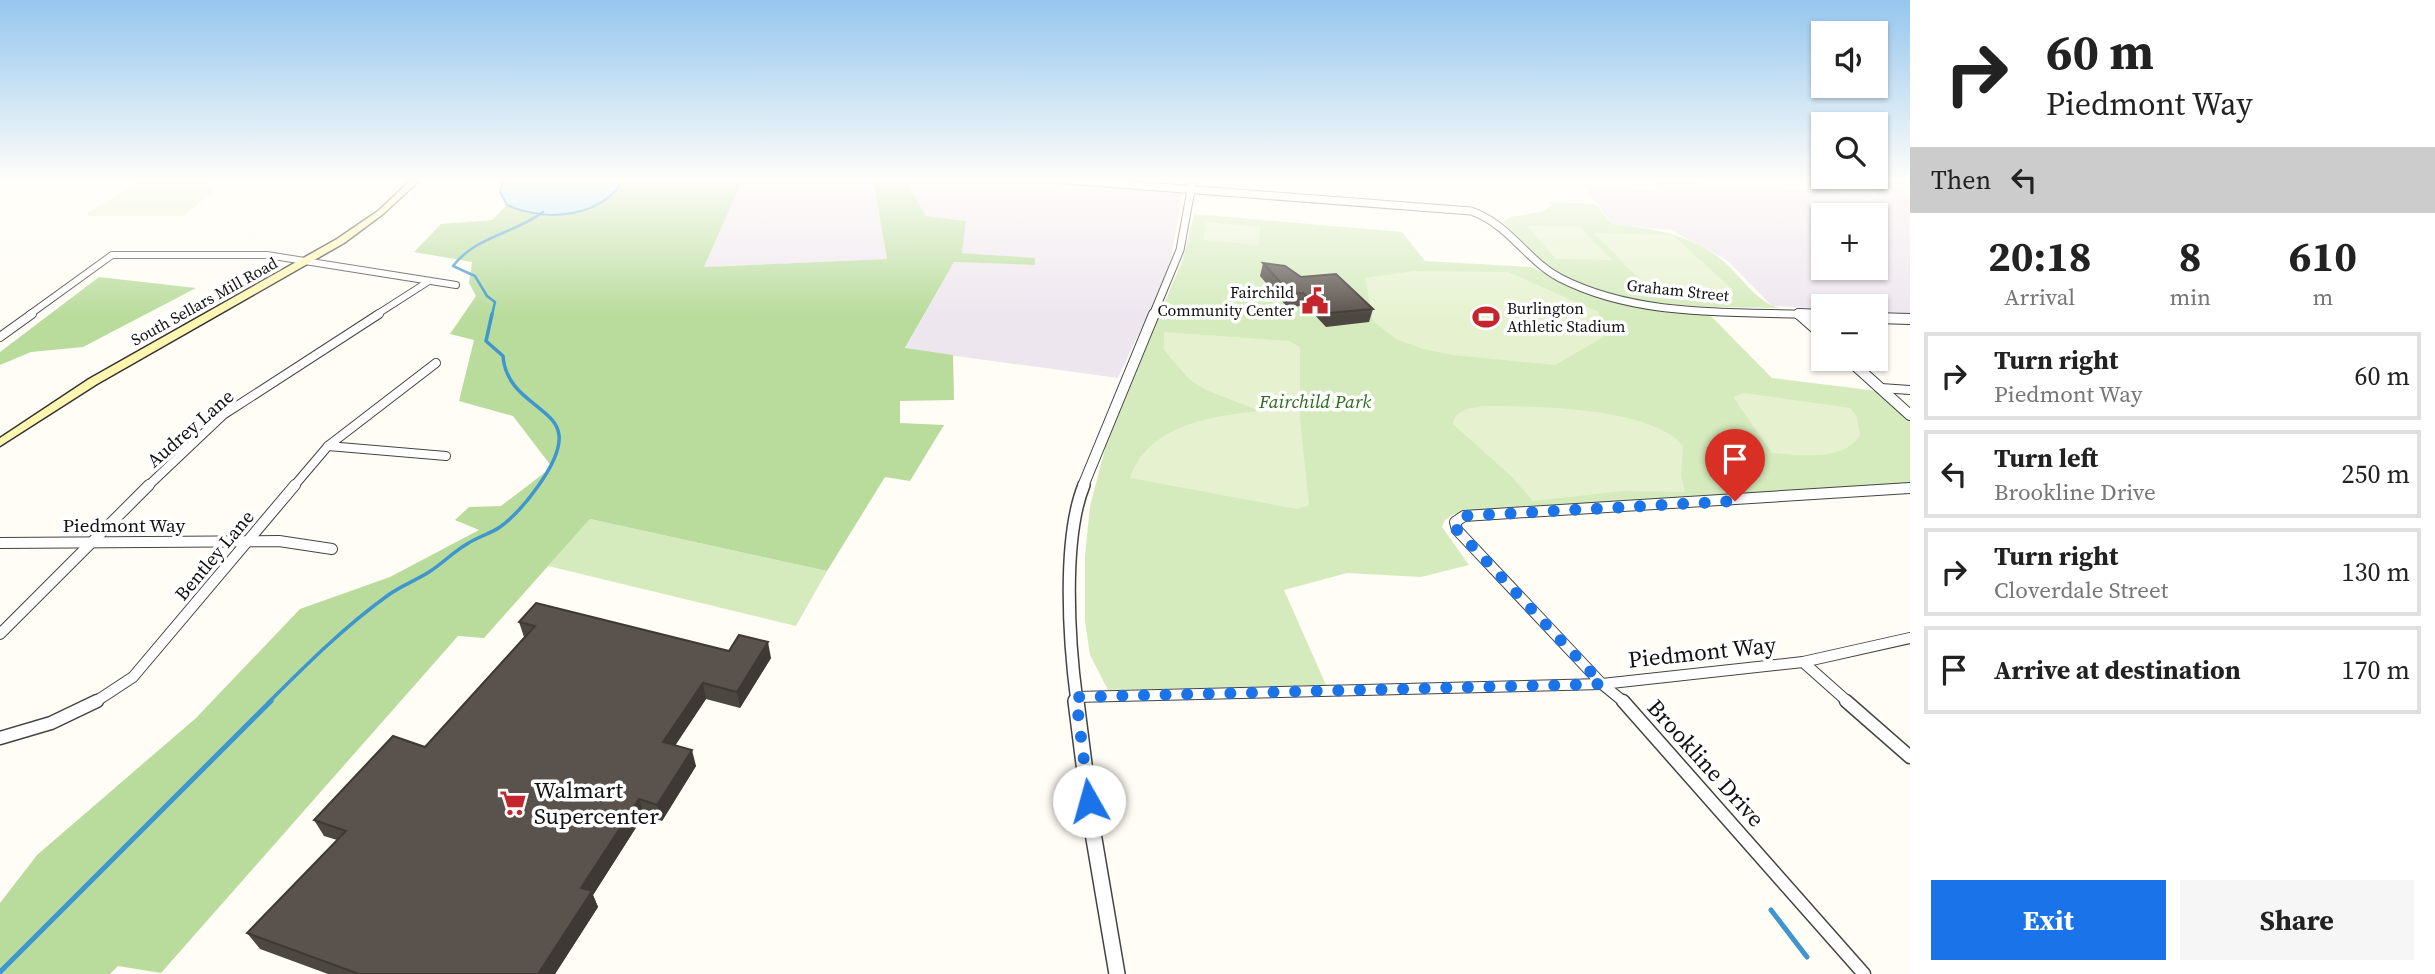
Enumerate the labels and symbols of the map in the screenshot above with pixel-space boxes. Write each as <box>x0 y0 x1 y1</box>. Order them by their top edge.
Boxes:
street label: South Sellars Mill Road <box>127 252 281 350</box>
street label: Graham Street <box>1626 274 1731 306</box>
place label: Fairchild Community Center <box>1157 281 1294 321</box>
public building icon: Fairchild Community Center <box>1300 286 1330 316</box>
place label: Burlington Athletic Stadium <box>1507 297 1626 337</box>
sports icon: Burlington Athletic Stadium <box>1471 302 1501 332</box>
street label: Audrey Lane <box>141 383 239 473</box>
park label: Fairchild Park <box>1258 388 1371 414</box>
pin <box>1705 429 1765 501</box>
street label: Bentley Lane <box>168 504 260 606</box>
street label: Piedmont Way <box>63 512 186 538</box>
street label: Piedmont Way <box>1626 628 1778 676</box>
street label: Brookline Drive <box>1640 692 1772 834</box>
position arrow <box>1052 764 1126 838</box>
place label: Walmart Supercenter <box>534 774 659 832</box>
supermarket icon: Walmart Supercenter <box>498 788 528 818</box>

